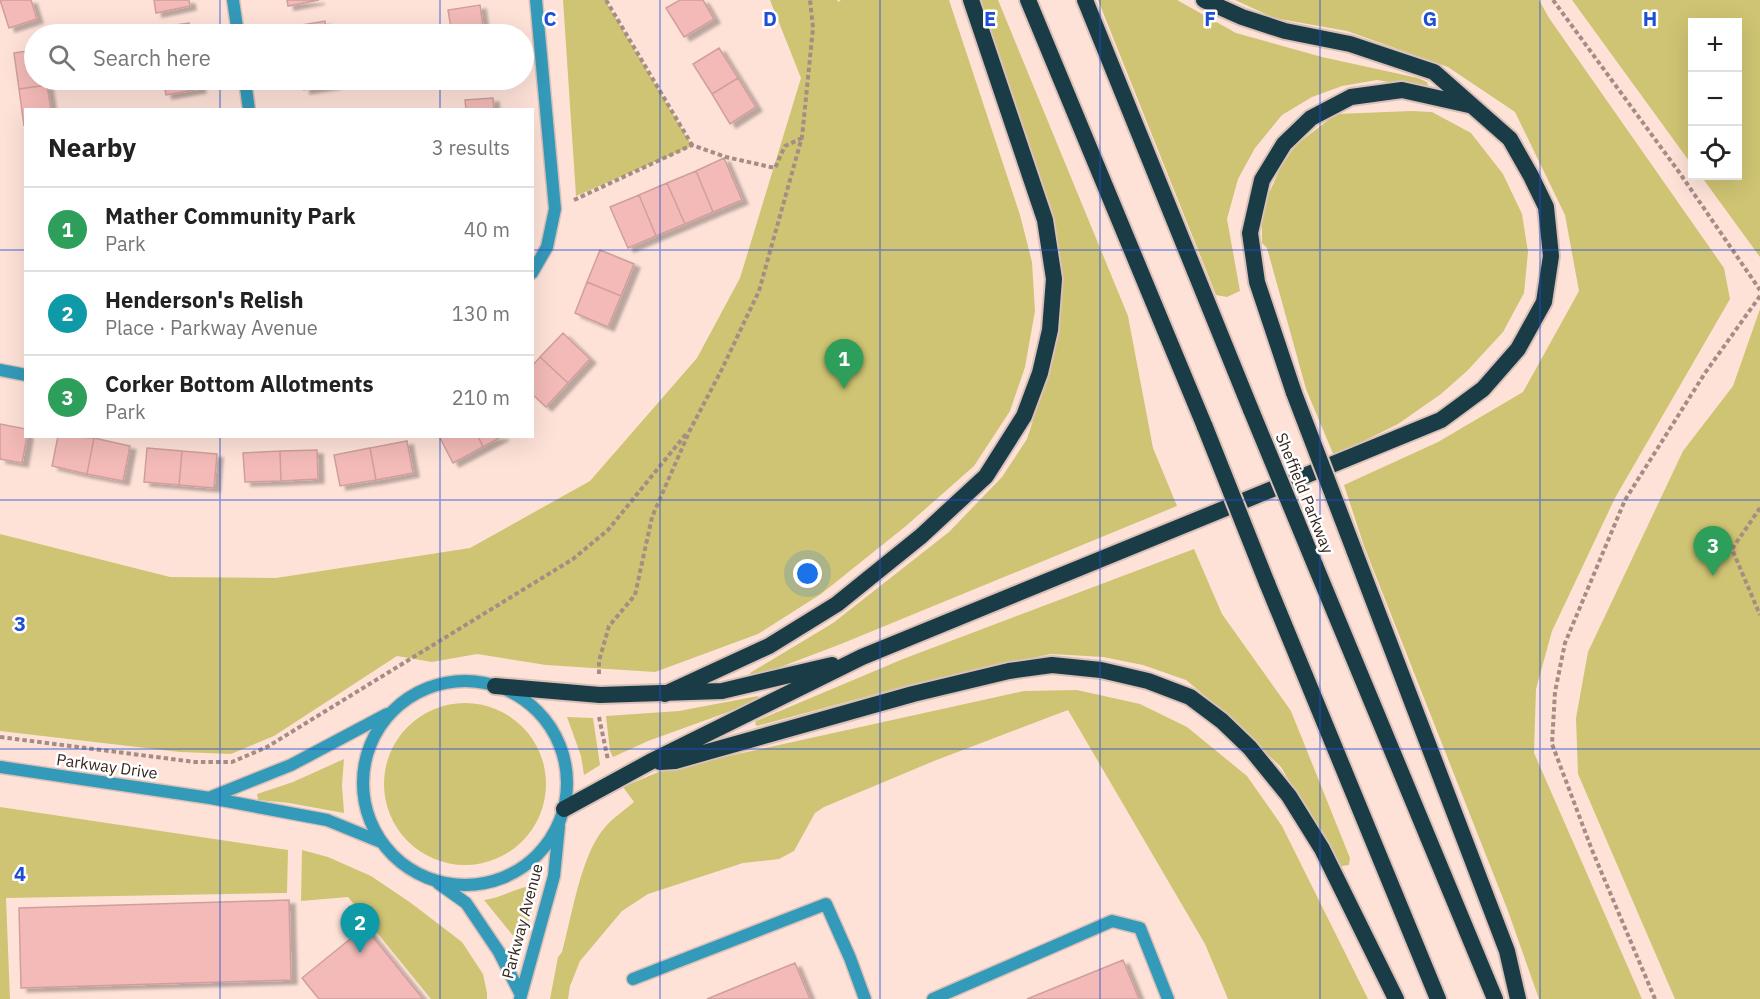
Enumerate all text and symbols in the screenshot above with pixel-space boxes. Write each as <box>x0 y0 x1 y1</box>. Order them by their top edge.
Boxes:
text: C <box>543 5 557 32</box>
text: D <box>763 5 777 32</box>
text: E <box>984 5 996 32</box>
text: F <box>1204 5 1216 32</box>
text: G <box>1423 5 1437 32</box>
text: H <box>1643 5 1657 32</box>
map controls <box>1688 18 1742 180</box>
button: + <box>1688 18 1742 72</box>
search box <box>24 24 534 90</box>
icon: search <box>45 41 78 74</box>
text: Search here <box>93 43 211 72</box>
button: − <box>1688 72 1742 126</box>
button: locate <box>1688 126 1742 180</box>
text: Nearby <box>48 130 136 164</box>
text: 3 results <box>432 134 510 161</box>
text: Mather Community Park <box>105 201 356 230</box>
text: 1 <box>62 216 74 243</box>
text: 40 m <box>464 216 510 243</box>
text: Park <box>105 230 145 257</box>
text: Henderson's Relish <box>105 285 304 314</box>
text: 2 <box>62 300 74 327</box>
text: 130 m <box>452 300 510 327</box>
text: Place · Parkway Avenue <box>105 314 318 341</box>
pin: 1 <box>824 340 864 389</box>
text: Corker Bottom Allotments <box>105 369 374 398</box>
text: 3 <box>62 384 74 411</box>
text: 210 m <box>452 384 510 411</box>
text: Park <box>105 398 145 425</box>
street label: Sheffield Parkway <box>1272 430 1338 556</box>
pin: 3 <box>1694 526 1732 576</box>
your location <box>793 559 822 588</box>
text: 3 <box>14 610 26 637</box>
street label: Parkway Drive <box>55 749 159 783</box>
text: 4 <box>14 860 26 887</box>
street label: Parkway Avenue <box>497 861 547 981</box>
pin: 2 <box>340 904 380 953</box>

